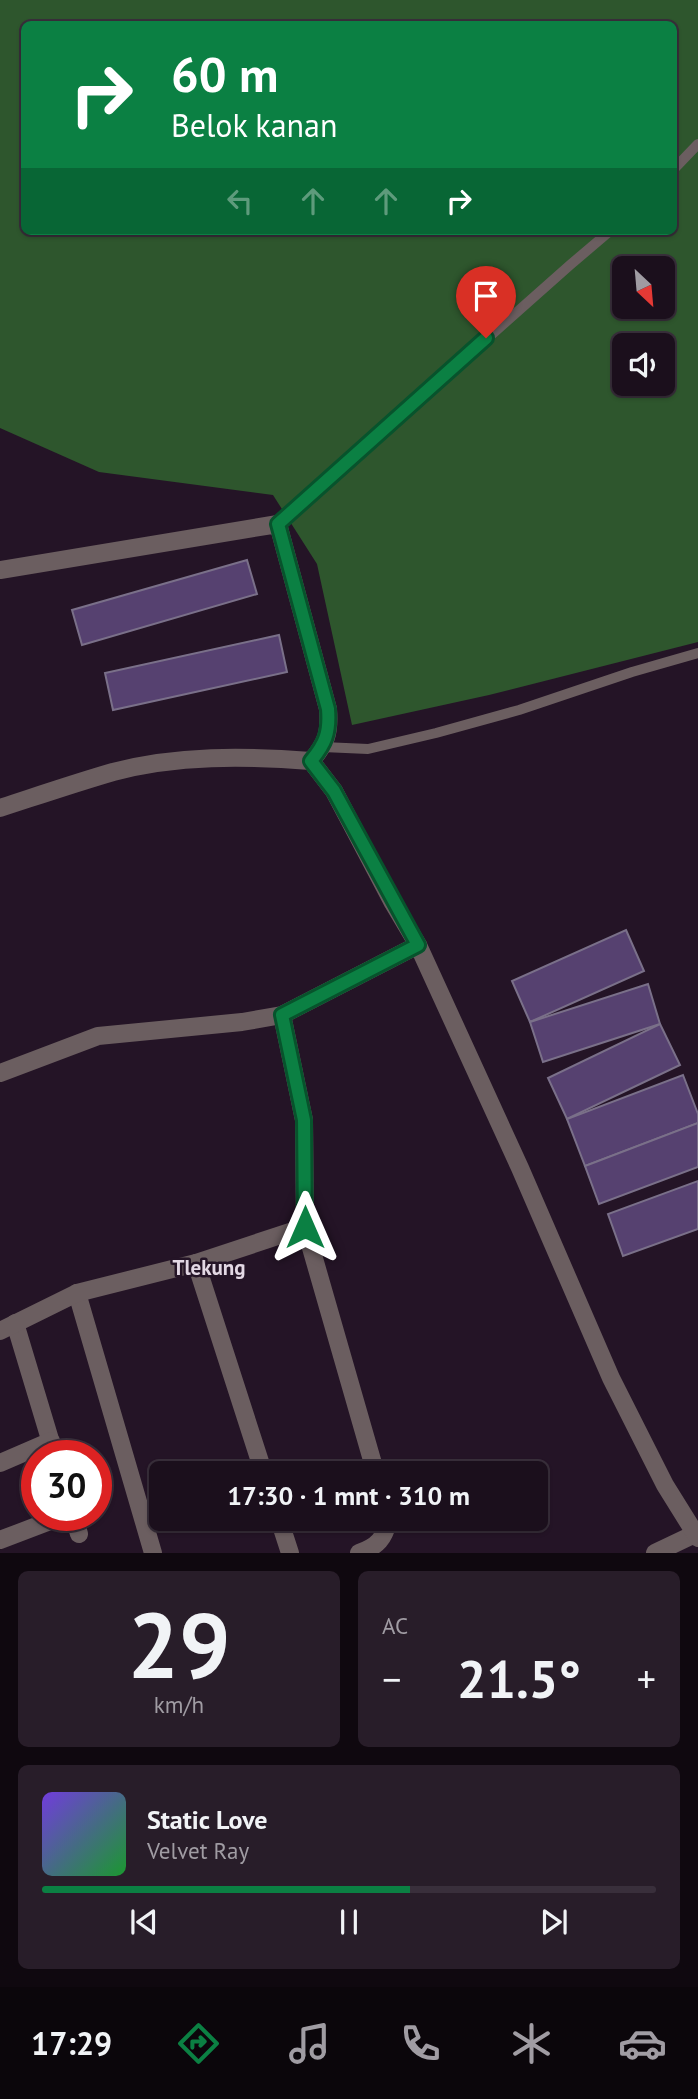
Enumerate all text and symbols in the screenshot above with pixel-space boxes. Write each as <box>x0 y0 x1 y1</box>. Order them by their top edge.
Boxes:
text: 60 m <box>171 42 278 106</box>
icon: right <box>56 49 147 140</box>
text: Belok kanan <box>171 104 337 146</box>
icon: left <box>221 182 259 220</box>
icon: ahead <box>294 182 332 220</box>
icon: ahead <box>367 182 405 220</box>
icon: right <box>440 182 478 220</box>
north arrow <box>612 256 676 318</box>
map controls <box>612 256 675 396</box>
pin <box>456 266 516 338</box>
icon: arrive <box>467 277 505 315</box>
button: sound <box>612 333 675 396</box>
position arrow <box>268 1190 342 1264</box>
district label: Tlekung <box>172 1254 246 1281</box>
speed limit sign: 30 <box>21 1440 112 1531</box>
text: 17:30 · 1 mnt · 310 m <box>227 1479 470 1512</box>
text: 29 <box>127 1585 231 1703</box>
text: AC <box>382 1611 408 1640</box>
text: 21.5° <box>457 1645 581 1712</box>
text: − <box>382 1654 401 1703</box>
text: + <box>637 1654 656 1703</box>
text: km/h <box>154 1690 204 1719</box>
text: Static Love <box>147 1803 268 1836</box>
text: Velvet Ray <box>147 1836 249 1865</box>
icon: previous <box>125 1903 163 1941</box>
icon: pause <box>330 1903 368 1941</box>
icon: next <box>535 1903 573 1941</box>
icon: directions <box>174 2019 223 2068</box>
icon: music <box>285 2019 334 2068</box>
icon: phone <box>396 2019 445 2068</box>
icon: climate <box>507 2019 556 2068</box>
icon: car <box>618 2019 667 2068</box>
text: 17:29 <box>31 2022 112 2064</box>

